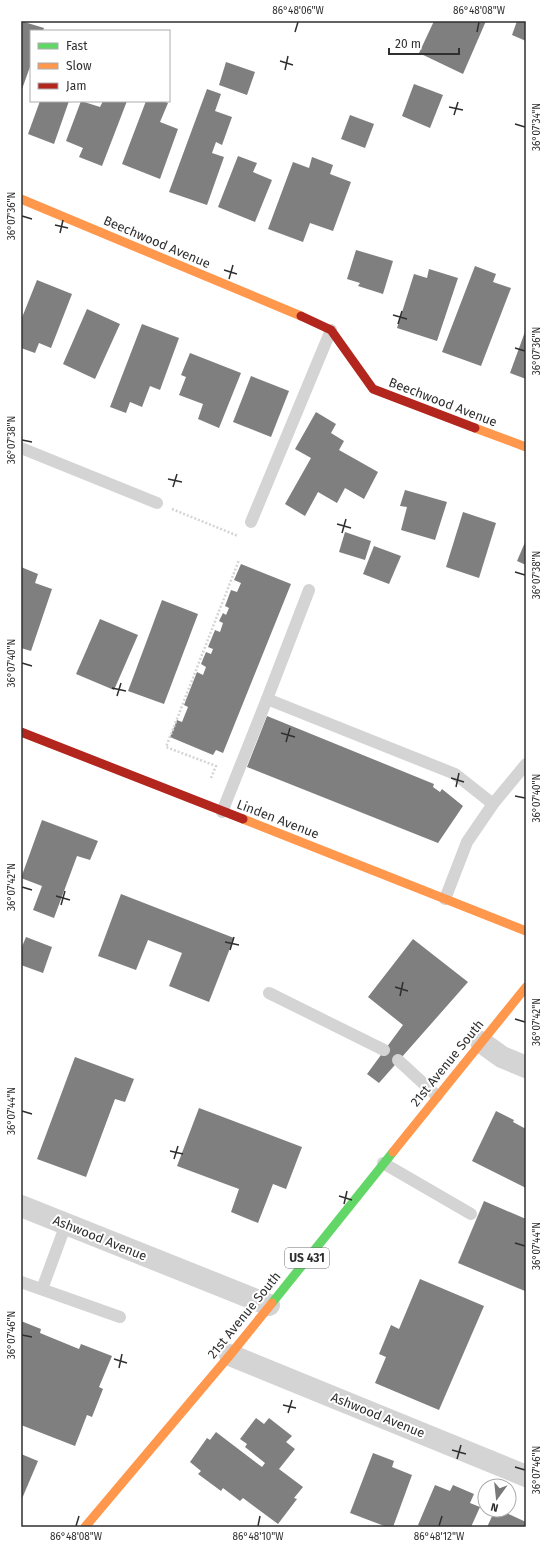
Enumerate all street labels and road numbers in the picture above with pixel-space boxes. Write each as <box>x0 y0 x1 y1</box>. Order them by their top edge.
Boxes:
street label: Beechwood Avenue <box>101 213 213 271</box>
street label: Beechwood Avenue <box>387 374 499 430</box>
street label: Linden Avenue <box>235 796 321 842</box>
street label: 21st Avenue South <box>407 1017 487 1109</box>
street label: Ashwood Avenue <box>51 1212 149 1264</box>
road number: US 431 <box>285 1248 329 1268</box>
street label: 21st Avenue South <box>204 1269 284 1361</box>
street label: Ashwood Avenue <box>329 1389 427 1441</box>

